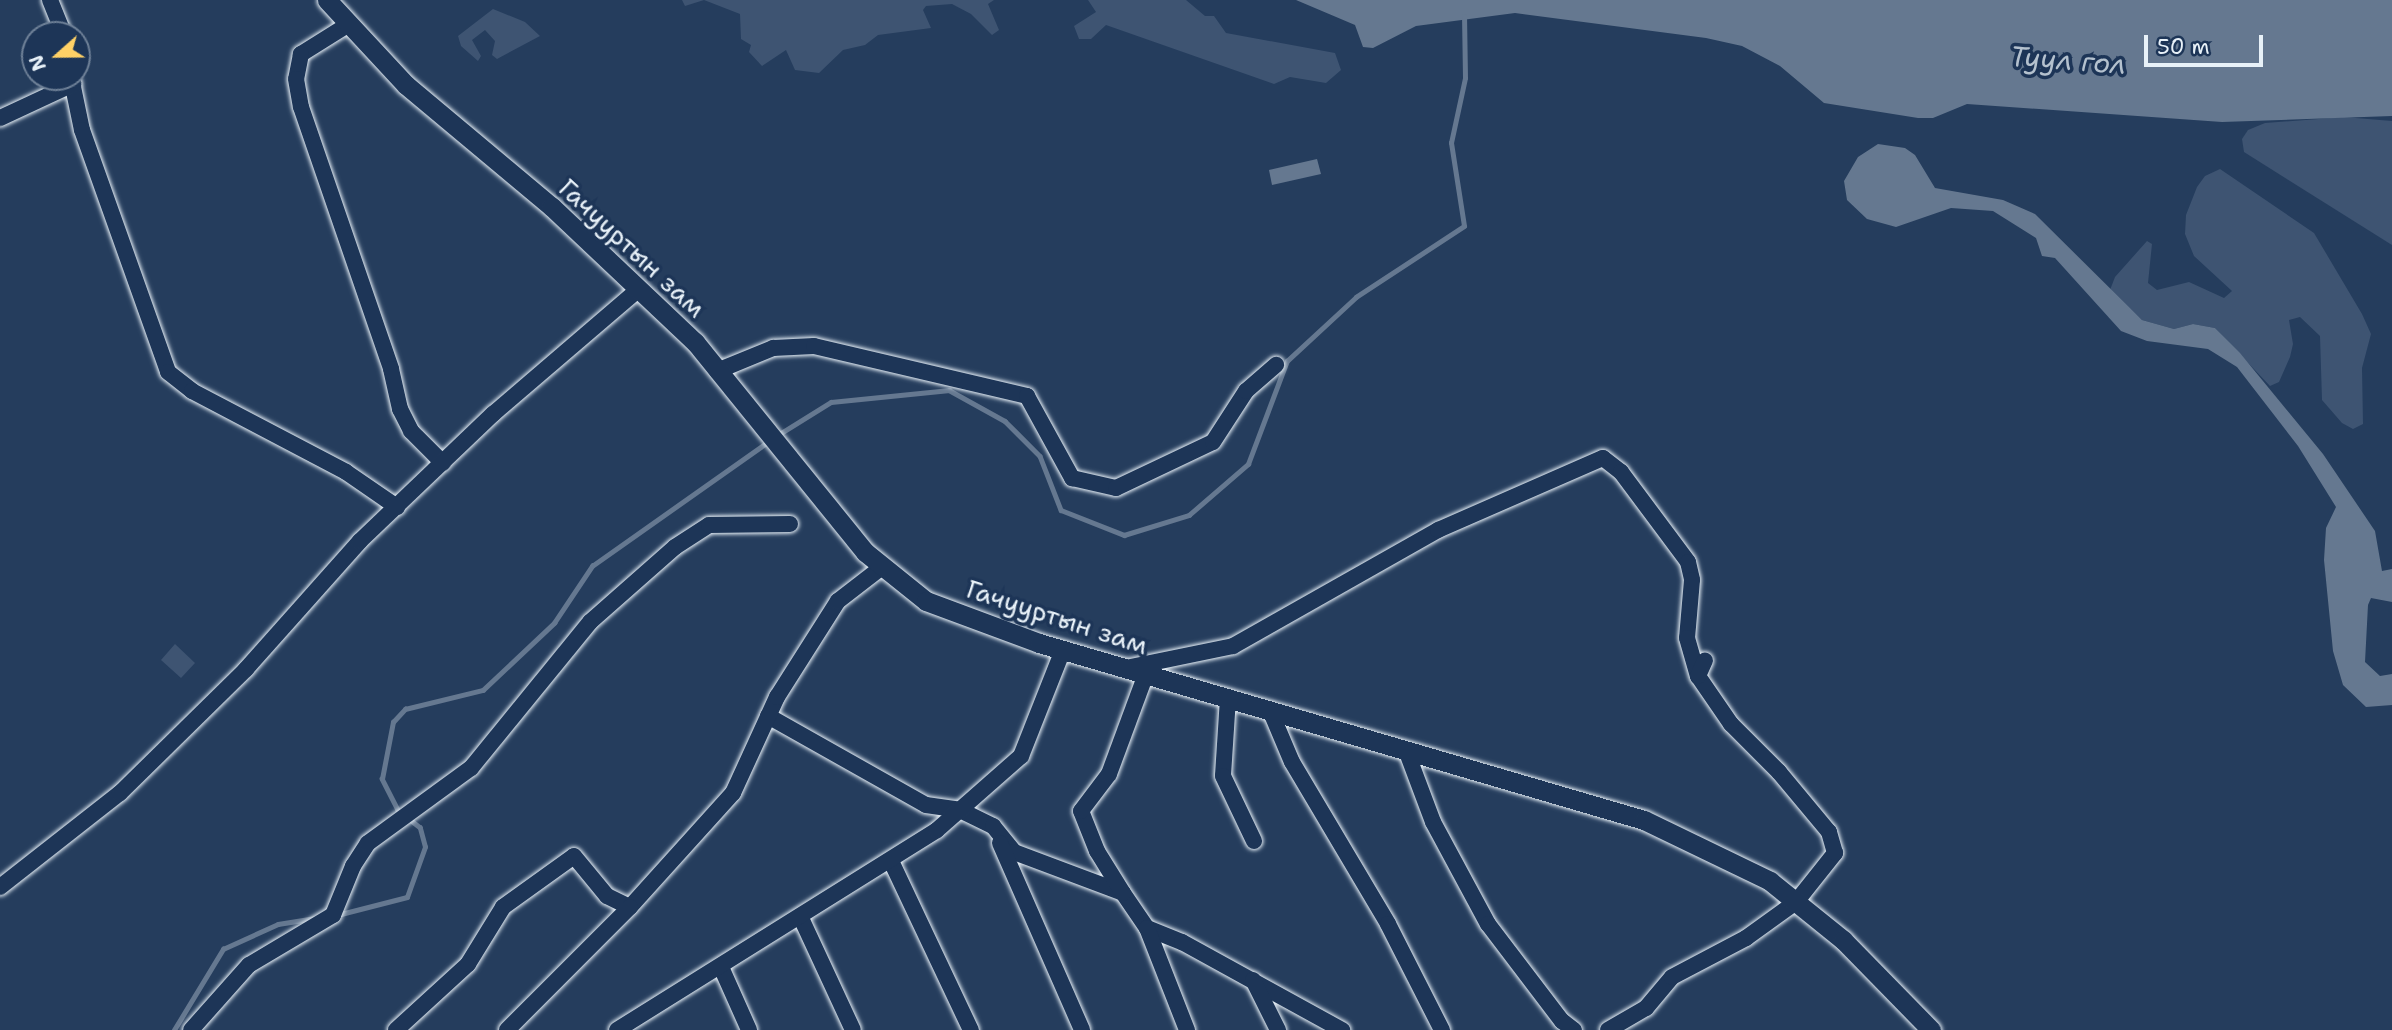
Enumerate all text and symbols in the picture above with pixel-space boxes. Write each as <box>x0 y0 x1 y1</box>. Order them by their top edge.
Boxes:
north arrow <box>21 21 91 91</box>
scale bar <box>2147 21 2266 65</box>
text: 50 m <box>2157 33 2210 61</box>
water label: Туул гол <box>2009 39 2127 81</box>
text: N <box>23 51 52 74</box>
street label: Гачууртын зам <box>552 172 712 324</box>
street label: Гачууртын зам <box>962 573 1152 661</box>

